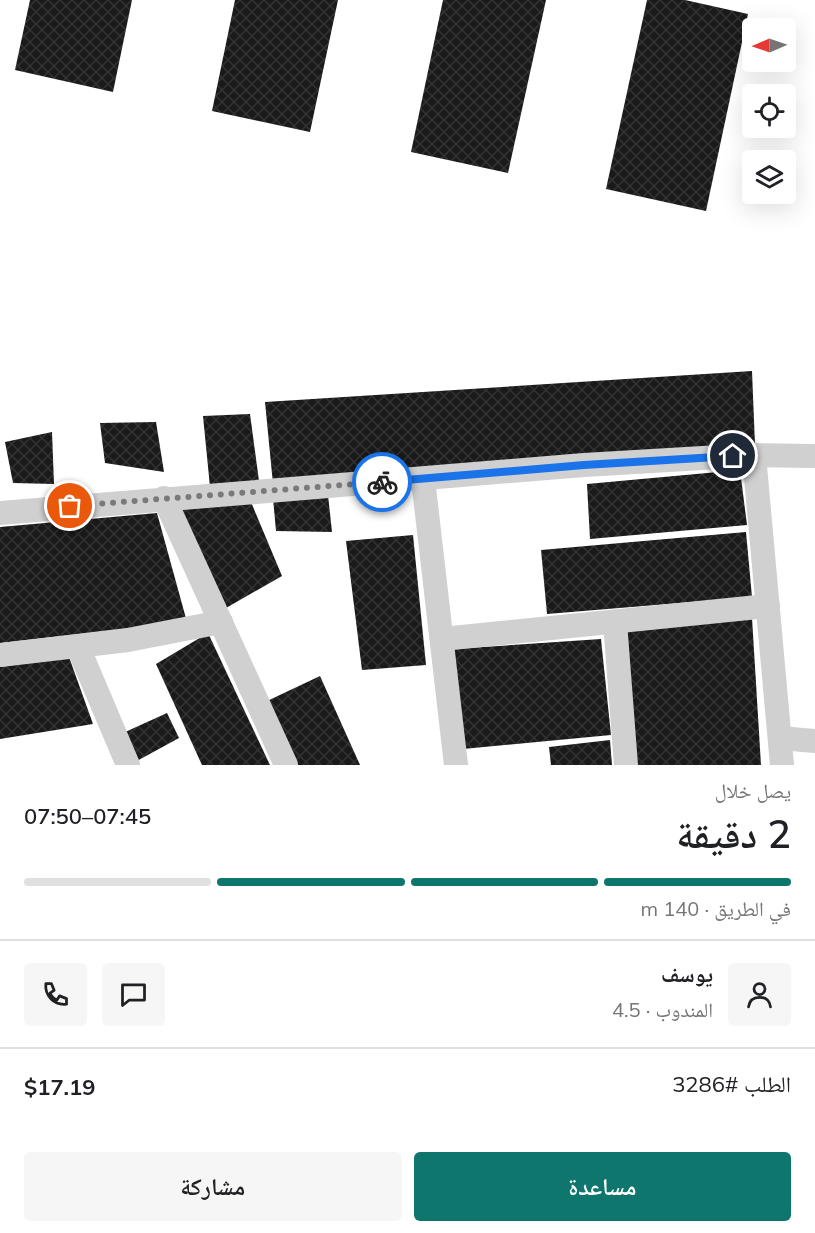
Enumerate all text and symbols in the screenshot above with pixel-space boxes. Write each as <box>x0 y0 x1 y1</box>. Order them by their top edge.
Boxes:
north arrow <box>742 18 796 72</box>
map controls <box>742 18 796 204</box>
button: locate <box>742 84 796 138</box>
button: layers <box>742 150 796 204</box>
pin <box>707 430 758 481</box>
icon: home <box>716 439 749 472</box>
courier <box>352 452 412 512</box>
icon: bike <box>366 466 399 499</box>
pin <box>44 480 95 531</box>
icon: bag <box>53 489 86 522</box>
text: يصل خلال <box>715 778 791 803</box>
text: 07:45–07:50 <box>24 802 151 830</box>
text: 2 دقيقة <box>676 809 791 858</box>
text: في الطريق · 140 m <box>640 896 791 921</box>
text: يوسف <box>661 960 713 988</box>
button: phone <box>24 963 87 1026</box>
button: chat <box>102 963 165 1026</box>
button: person <box>728 963 791 1026</box>
text: المندوب · 4.5 <box>612 997 713 1022</box>
text: الطلب #3286 <box>672 1070 791 1098</box>
text: $17.19 <box>24 1073 95 1101</box>
button: مشاركة <box>24 1152 402 1221</box>
button: مساعدة <box>414 1152 791 1221</box>

